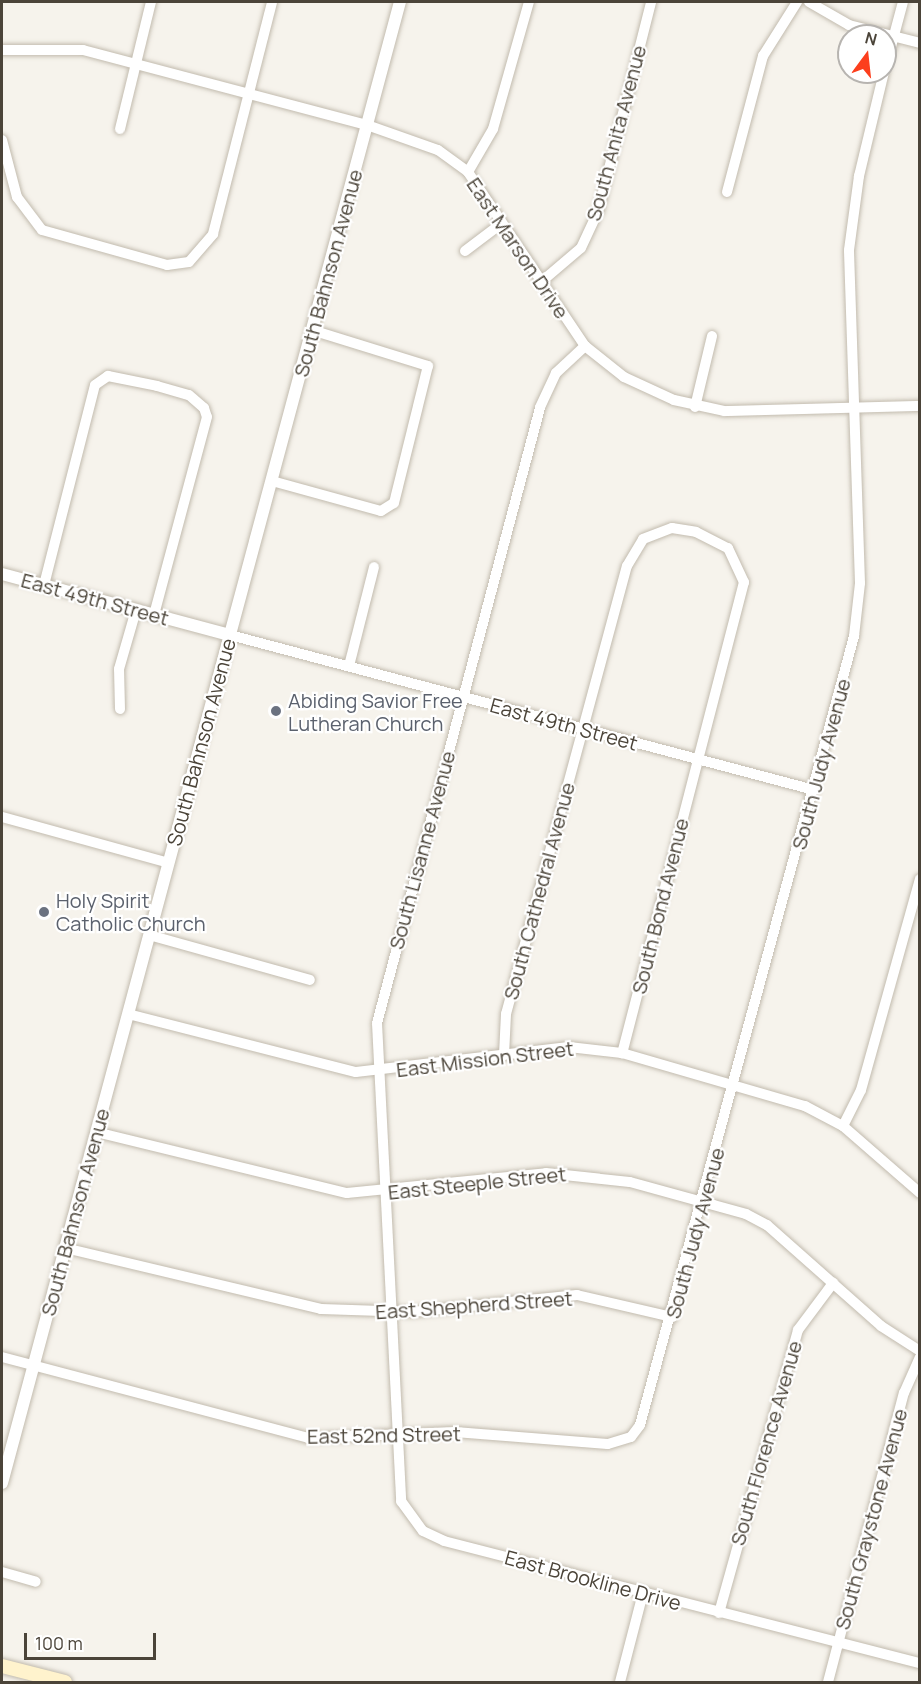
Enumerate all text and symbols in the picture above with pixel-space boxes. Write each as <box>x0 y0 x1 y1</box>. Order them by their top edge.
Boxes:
north arrow <box>837 24 897 84</box>
text: N <box>863 26 880 51</box>
street label: South Anita Avenue <box>581 43 651 223</box>
street label: South Bahnson Avenue <box>289 167 367 379</box>
street label: East Marson Drive <box>462 173 574 323</box>
street label: East 49th Street <box>19 568 171 630</box>
street label: South Bahnson Avenue <box>162 636 240 848</box>
street label: South Judy Avenue <box>787 676 855 852</box>
place label: Abiding Savior Free Lutheran Church <box>288 688 463 735</box>
street label: East 49th Street <box>488 693 640 755</box>
marker: Abiding Savior Free Lutheran Church <box>269 704 283 718</box>
street label: South Lisanne Avenue <box>384 748 460 952</box>
street label: South Cathedral Avenue <box>498 780 580 1002</box>
street label: South Bond Avenue <box>627 816 693 996</box>
place label: Holy Spirit Catholic Church <box>56 888 206 935</box>
marker: Holy Spirit Catholic Church <box>37 905 51 919</box>
street label: East Mission Street <box>395 1036 575 1082</box>
street label: South Bahnson Avenue <box>36 1106 114 1318</box>
street label: South Judy Avenue <box>661 1145 729 1321</box>
street label: East Steeple Street <box>387 1162 567 1204</box>
street label: East Shepherd Street <box>375 1286 573 1324</box>
street label: South Florence Avenue <box>725 1338 807 1548</box>
street label: South Graystone Avenue <box>830 1406 912 1632</box>
street label: East 52nd Street <box>307 1422 461 1448</box>
street label: East Brookline Drive <box>502 1545 684 1615</box>
scale bar <box>27 1621 159 1659</box>
text: 100 m <box>35 1631 83 1655</box>

